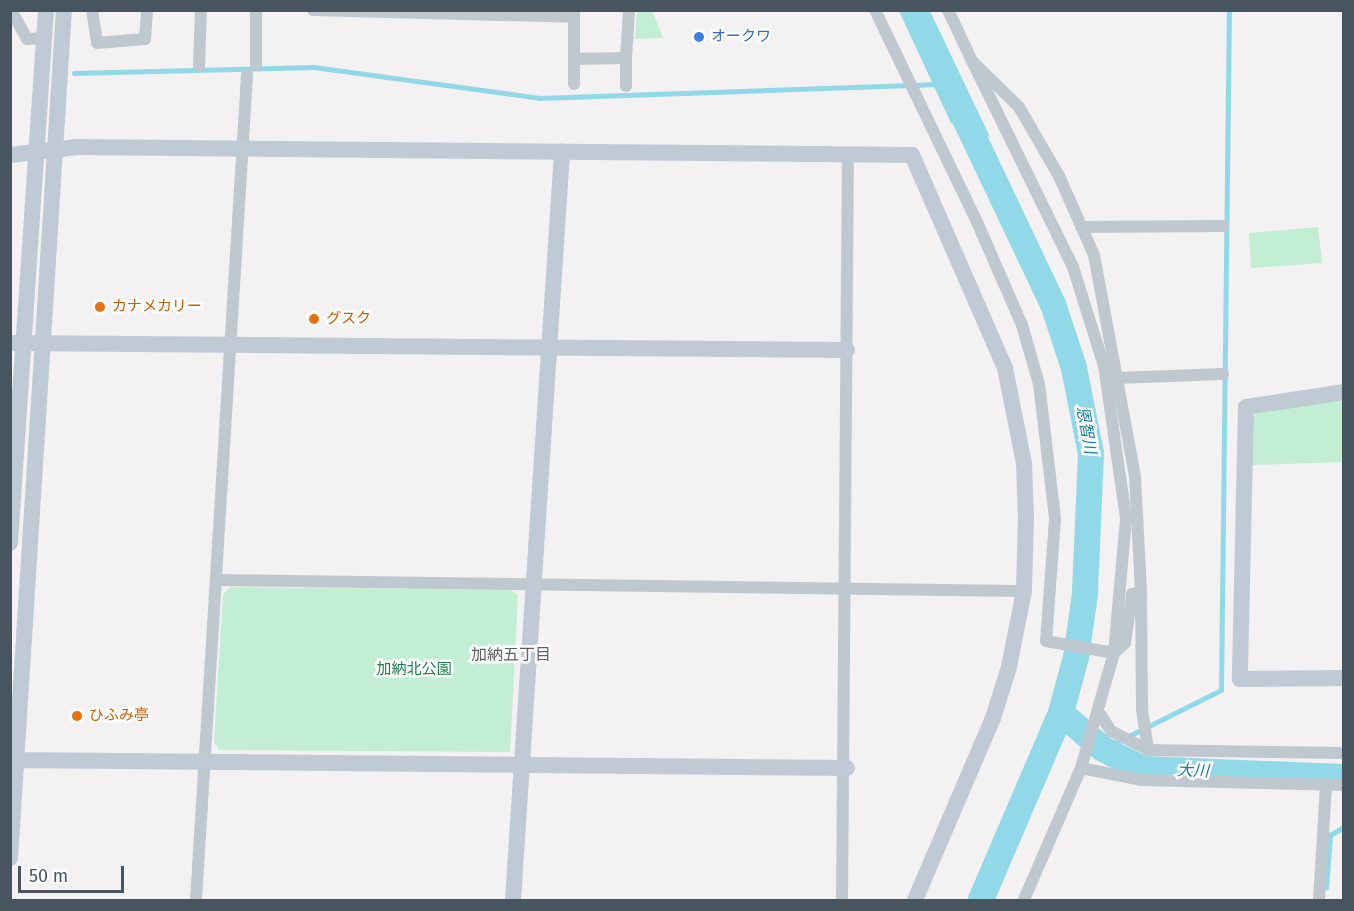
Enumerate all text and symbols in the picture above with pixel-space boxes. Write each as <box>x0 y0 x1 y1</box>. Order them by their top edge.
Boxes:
place label: オークワ <box>711 28 771 46</box>
marker: オークワ <box>692 30 706 44</box>
place label: カナメカリー <box>112 298 202 316</box>
marker: カナメカリー <box>93 300 107 314</box>
place label: グスク <box>326 310 371 328</box>
marker: グスク <box>307 312 321 326</box>
water label: 恩智川 <box>1072 405 1100 455</box>
district label: 加納五丁目 <box>471 645 551 665</box>
park label: 加納北公園 <box>377 661 451 679</box>
place label: ひふみ亭 <box>89 707 149 725</box>
marker: ひふみ亭 <box>70 709 84 723</box>
water label: 大川 <box>1177 761 1209 781</box>
scale bar <box>21 854 128 892</box>
text: 50 m <box>29 865 68 887</box>

